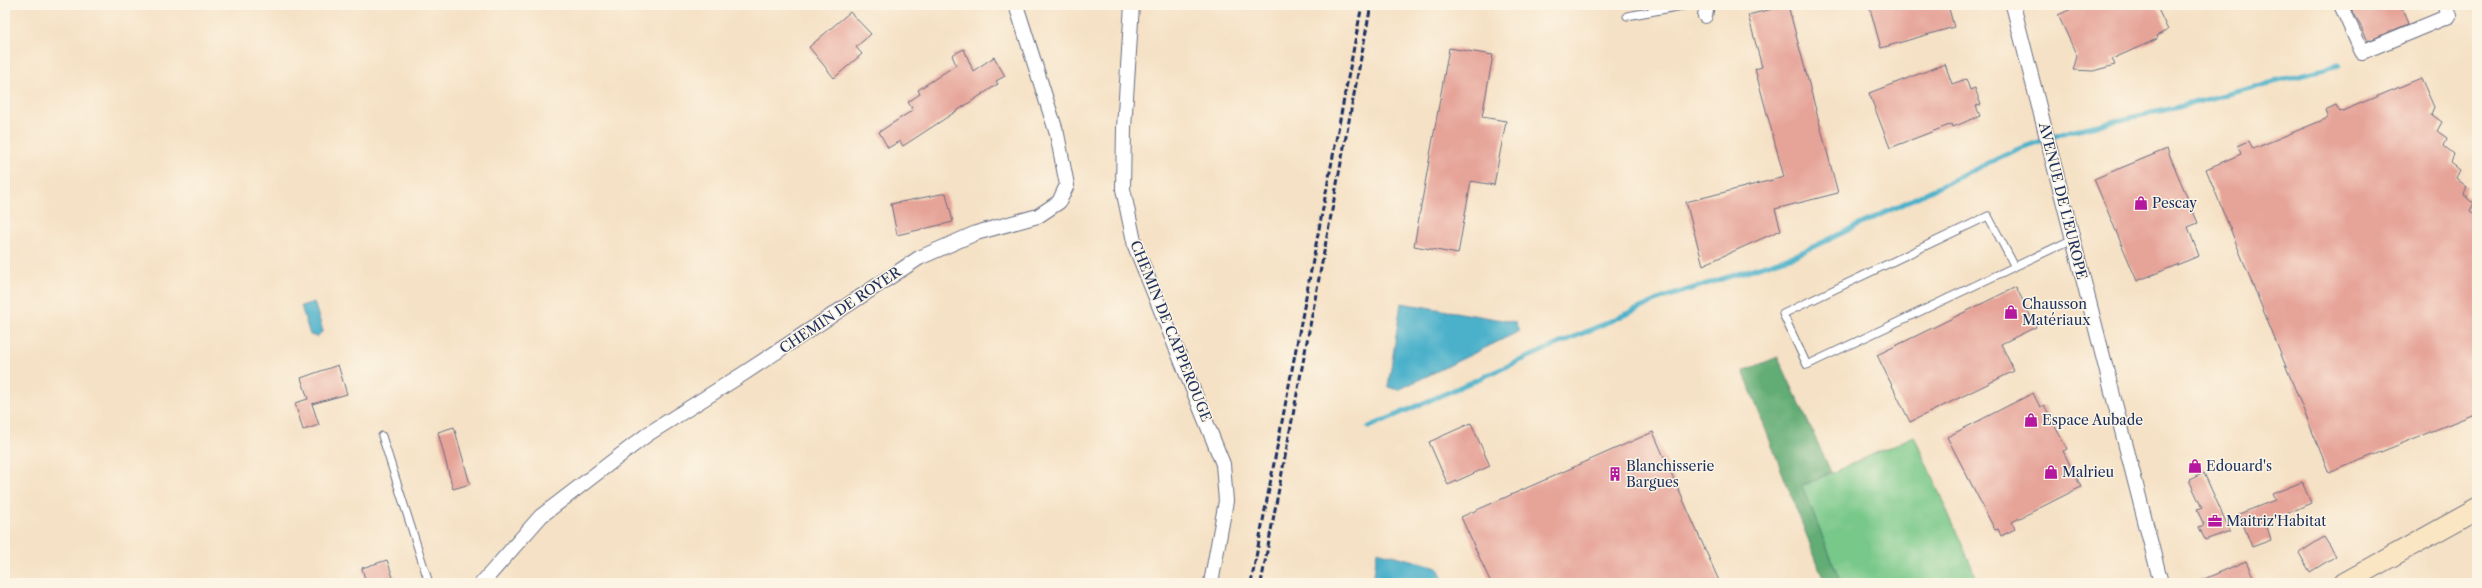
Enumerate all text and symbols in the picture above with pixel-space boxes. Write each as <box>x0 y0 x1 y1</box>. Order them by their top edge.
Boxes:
street label: AVENUE DE L'EUROPE <box>2035 120 2091 281</box>
place label: Pescay <box>2152 194 2197 212</box>
shop icon: Pescay <box>2133 195 2149 211</box>
street label: CHEMIN DE CAPPEROUGE <box>1126 238 1216 424</box>
street label: CHEMIN DE ROYER <box>776 262 905 357</box>
place label: Chausson Matériaux <box>2022 295 2091 329</box>
shop icon: Chausson Matériaux <box>2003 304 2019 320</box>
place label: Espace Aubade <box>2042 411 2143 429</box>
shop icon: Espace Aubade <box>2023 412 2039 428</box>
place label: Blanchisserie Bargues <box>1626 457 1715 491</box>
place label: Edouard's <box>2206 457 2272 475</box>
shop icon: Edouard's <box>2187 458 2203 474</box>
place label: Malrieu <box>2062 463 2115 481</box>
shop icon: Malrieu <box>2043 464 2059 480</box>
building icon: Blanchisserie Bargues <box>1607 466 1623 482</box>
place label: Maitriz'Habitat <box>2226 512 2326 530</box>
office icon: Maitriz'Habitat <box>2207 513 2223 529</box>

